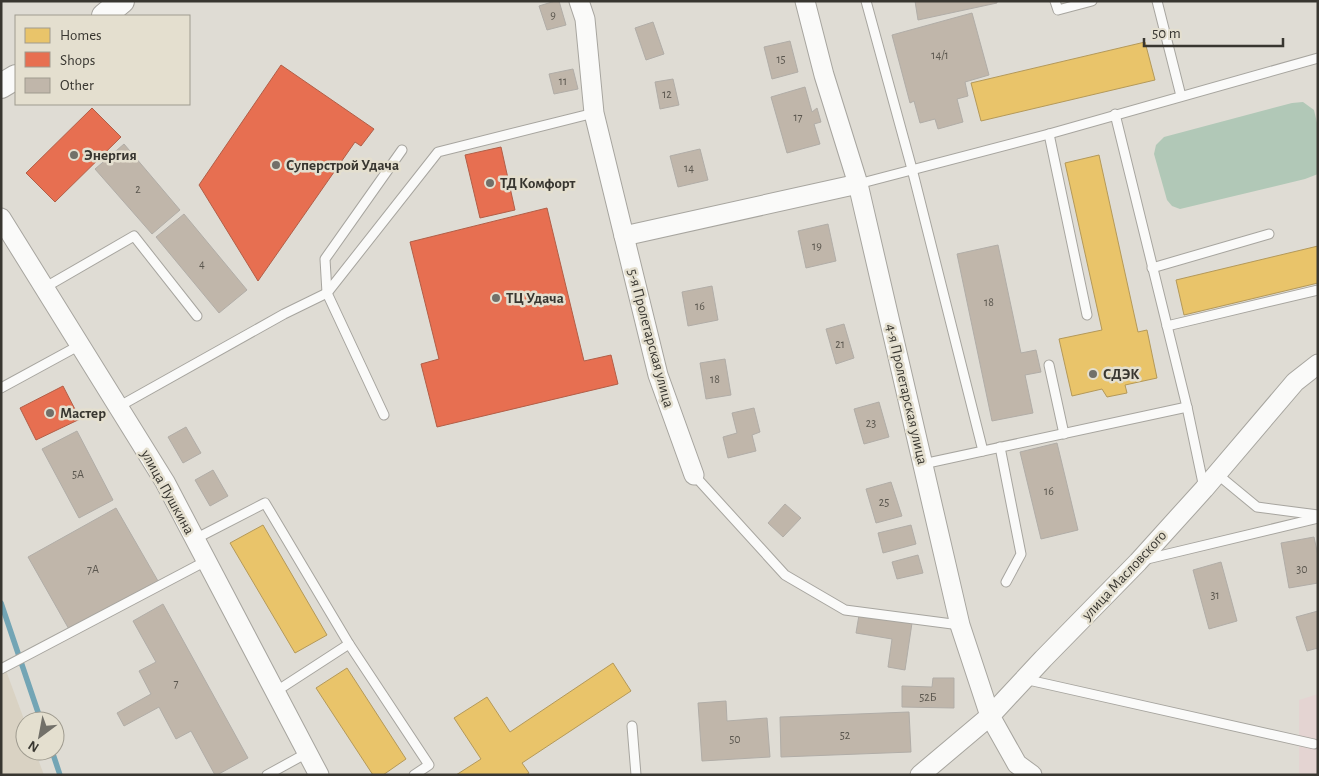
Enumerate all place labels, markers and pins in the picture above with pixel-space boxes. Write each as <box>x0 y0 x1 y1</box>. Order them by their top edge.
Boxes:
place label: Энергия <box>84 148 137 163</box>
marker: Энергия <box>68 149 80 161</box>
place label: Суперстрой Удача <box>286 158 399 173</box>
marker: Суперстрой Удача <box>270 159 282 171</box>
place label: ТД Комфорт <box>500 176 576 191</box>
marker: ТД Комфорт <box>484 177 496 189</box>
place label: ТЦ Удача <box>506 291 564 306</box>
marker: ТЦ Удача <box>490 292 502 304</box>
place label: СДЭК <box>1103 367 1139 382</box>
marker: СДЭК <box>1087 368 1099 380</box>
place label: Мастер <box>60 406 106 421</box>
marker: Мастер <box>44 407 56 419</box>

